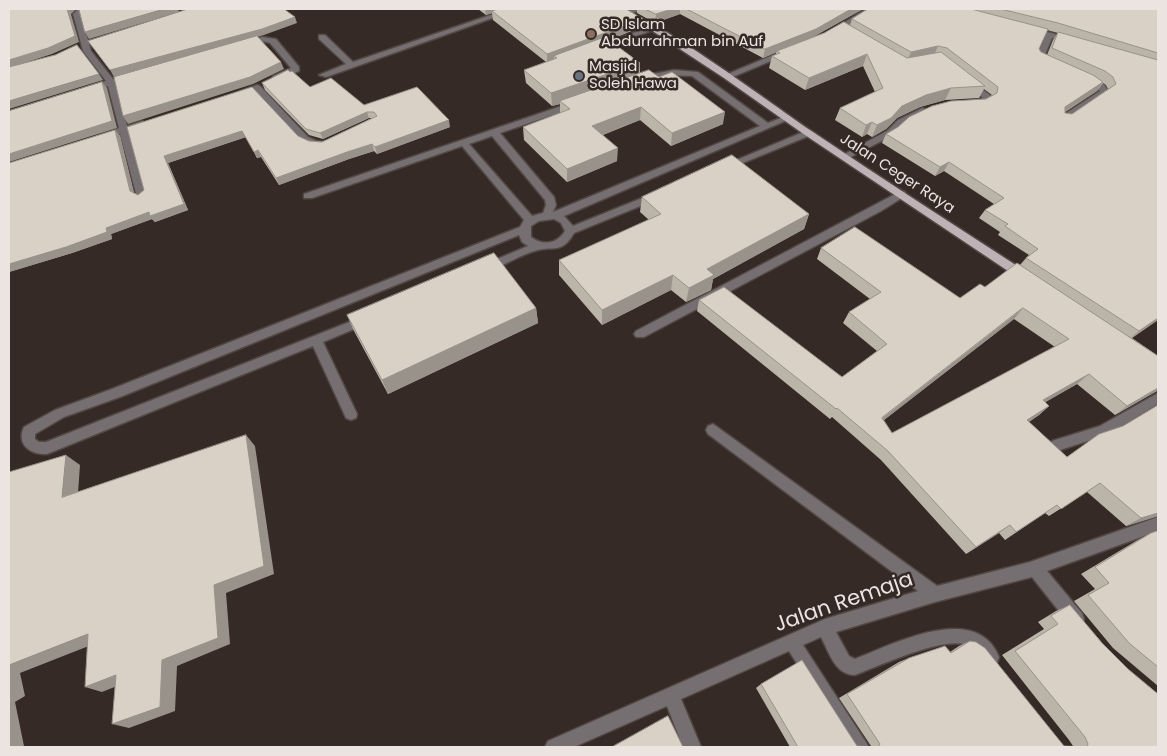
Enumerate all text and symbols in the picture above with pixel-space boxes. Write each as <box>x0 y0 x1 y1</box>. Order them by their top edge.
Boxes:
place label: SD Islam Abdurrahman bin Auf <box>601 16 763 51</box>
marker: SD Islam Abdurrahman bin Auf <box>585 28 597 40</box>
place label: Masjid Soleh Hawa <box>589 58 677 93</box>
marker: Masjid Soleh Hawa <box>573 70 585 82</box>
street label: Jalan Ceger Raya <box>836 130 958 218</box>
street label: Jalan Remaja <box>771 568 917 638</box>

